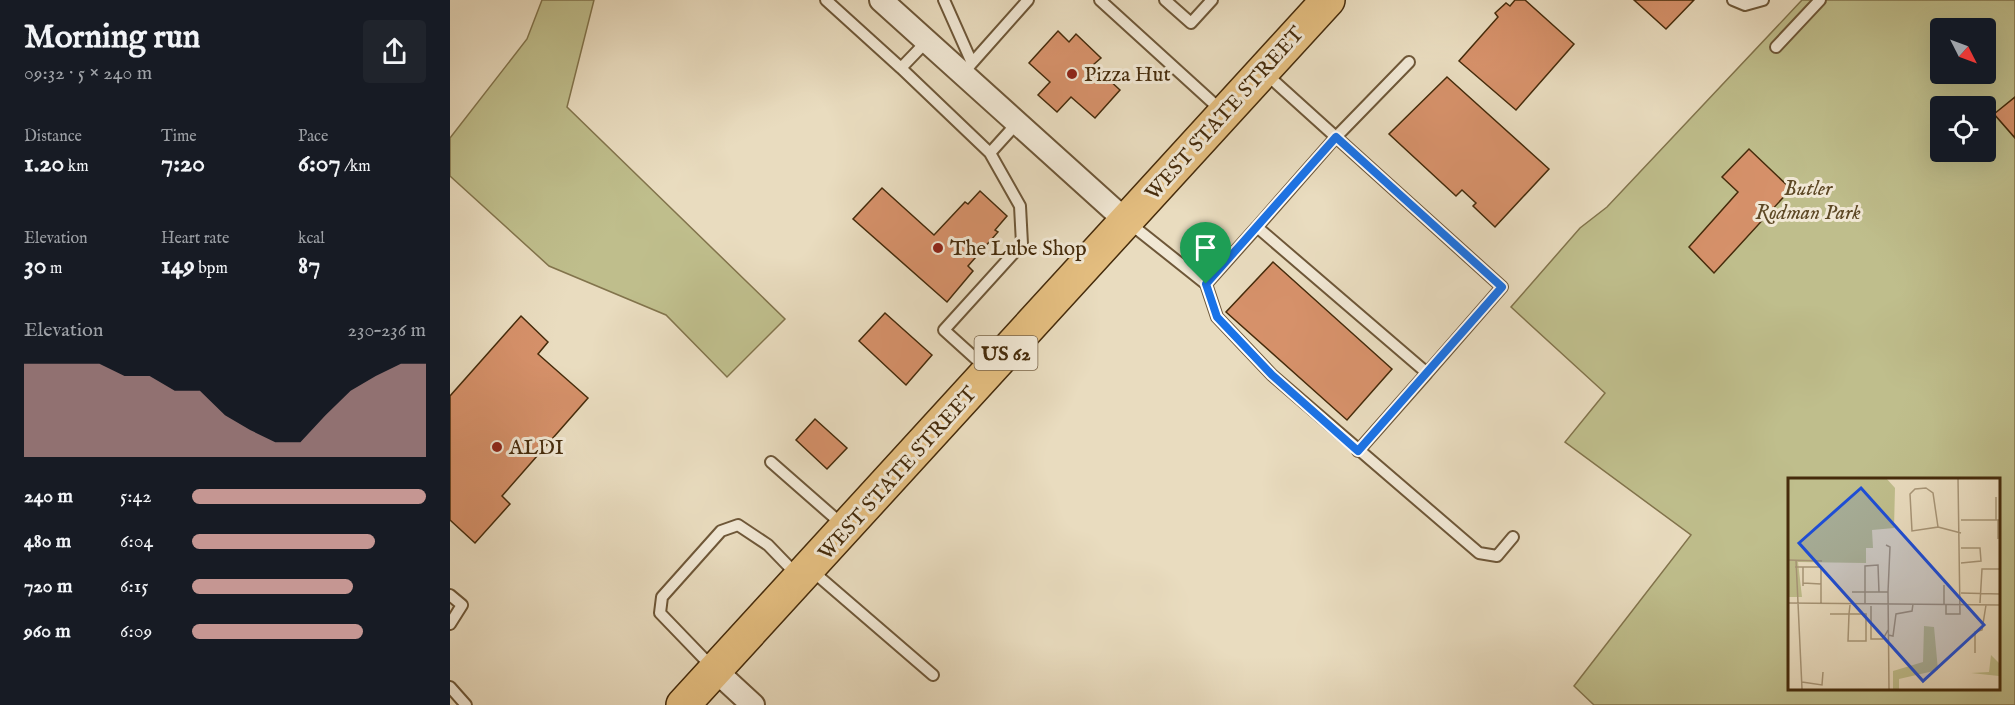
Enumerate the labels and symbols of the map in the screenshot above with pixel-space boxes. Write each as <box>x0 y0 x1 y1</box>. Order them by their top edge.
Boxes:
north arrow <box>1930 18 1996 84</box>
street label: WEST STATE STREET <box>1140 21 1311 207</box>
place label: Pizza Hut <box>1084 62 1171 89</box>
marker: Pizza Hut <box>1065 67 1079 81</box>
park label: Butler Rodman Park <box>1755 176 1861 227</box>
pin <box>1180 222 1231 284</box>
place label: The Lube Shop <box>950 236 1087 263</box>
marker: The Lube Shop <box>931 241 945 255</box>
road number: US 62 <box>974 336 1038 370</box>
street label: WEST STATE STREET <box>813 381 984 567</box>
place label: ALDI <box>508 435 564 462</box>
marker: ALDI <box>490 440 504 454</box>
inset map <box>1788 478 2000 690</box>

